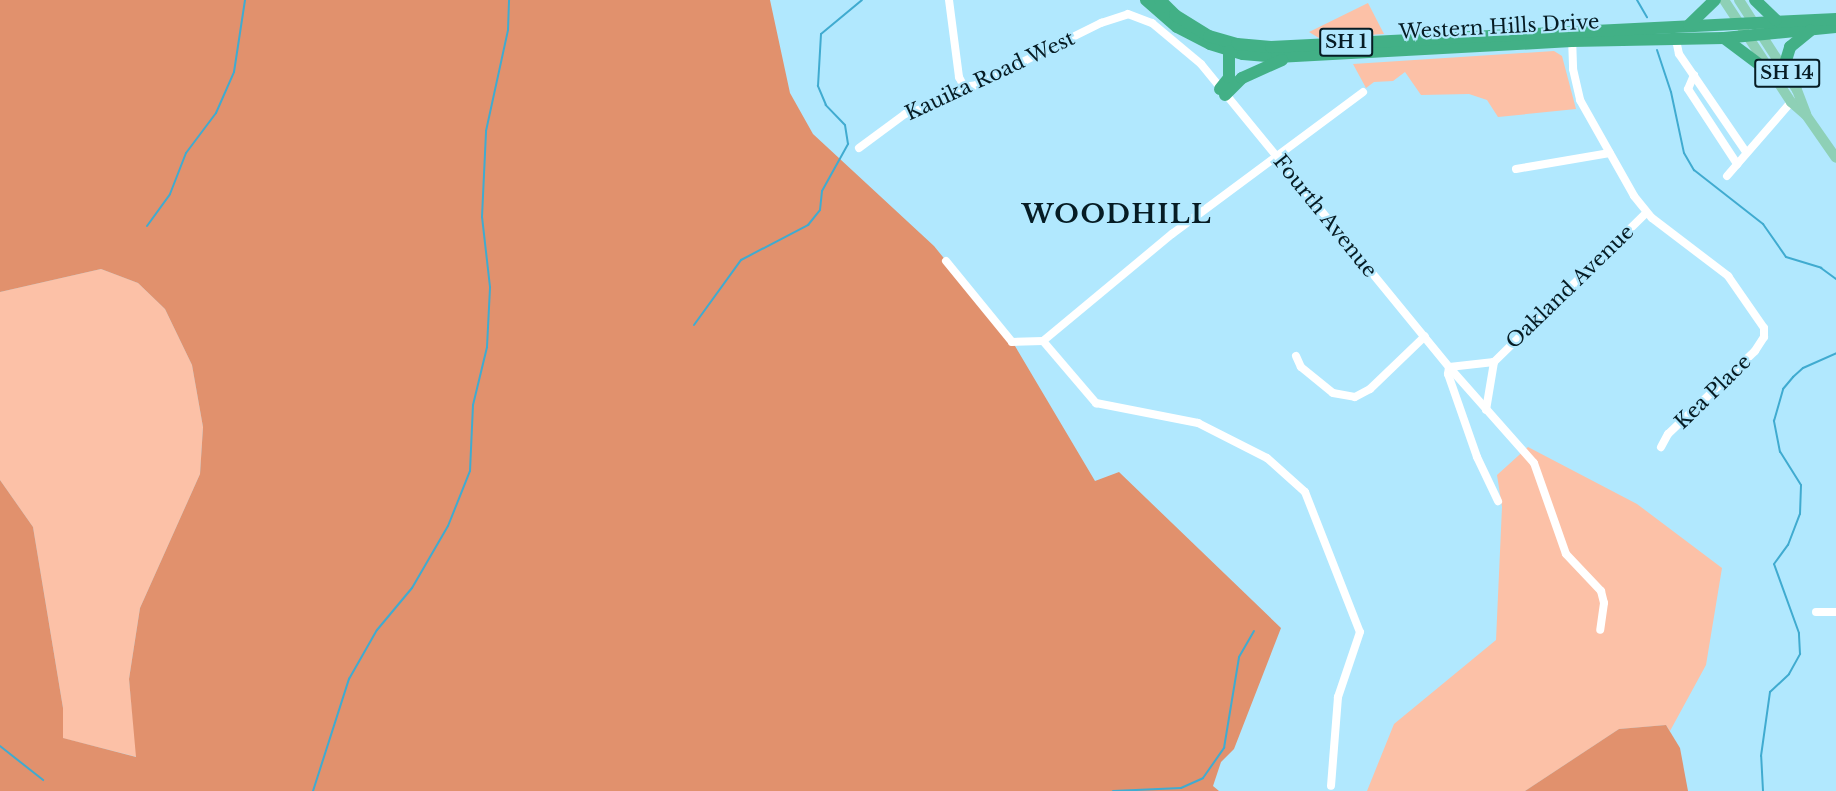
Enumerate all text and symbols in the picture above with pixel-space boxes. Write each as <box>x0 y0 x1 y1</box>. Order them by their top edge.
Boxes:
street label: Western Hills Drive <box>1398 10 1600 44</box>
street label: Kauika Road West <box>901 26 1079 126</box>
road number: SH 1 <box>1319 27 1373 57</box>
road number: SH 14 <box>1754 58 1820 88</box>
street label: Fourth Avenue <box>1268 149 1382 283</box>
district label: WOODHILL <box>1022 199 1212 231</box>
street label: Oakland Avenue <box>1501 220 1639 354</box>
street label: Kea Place <box>1670 350 1756 434</box>

